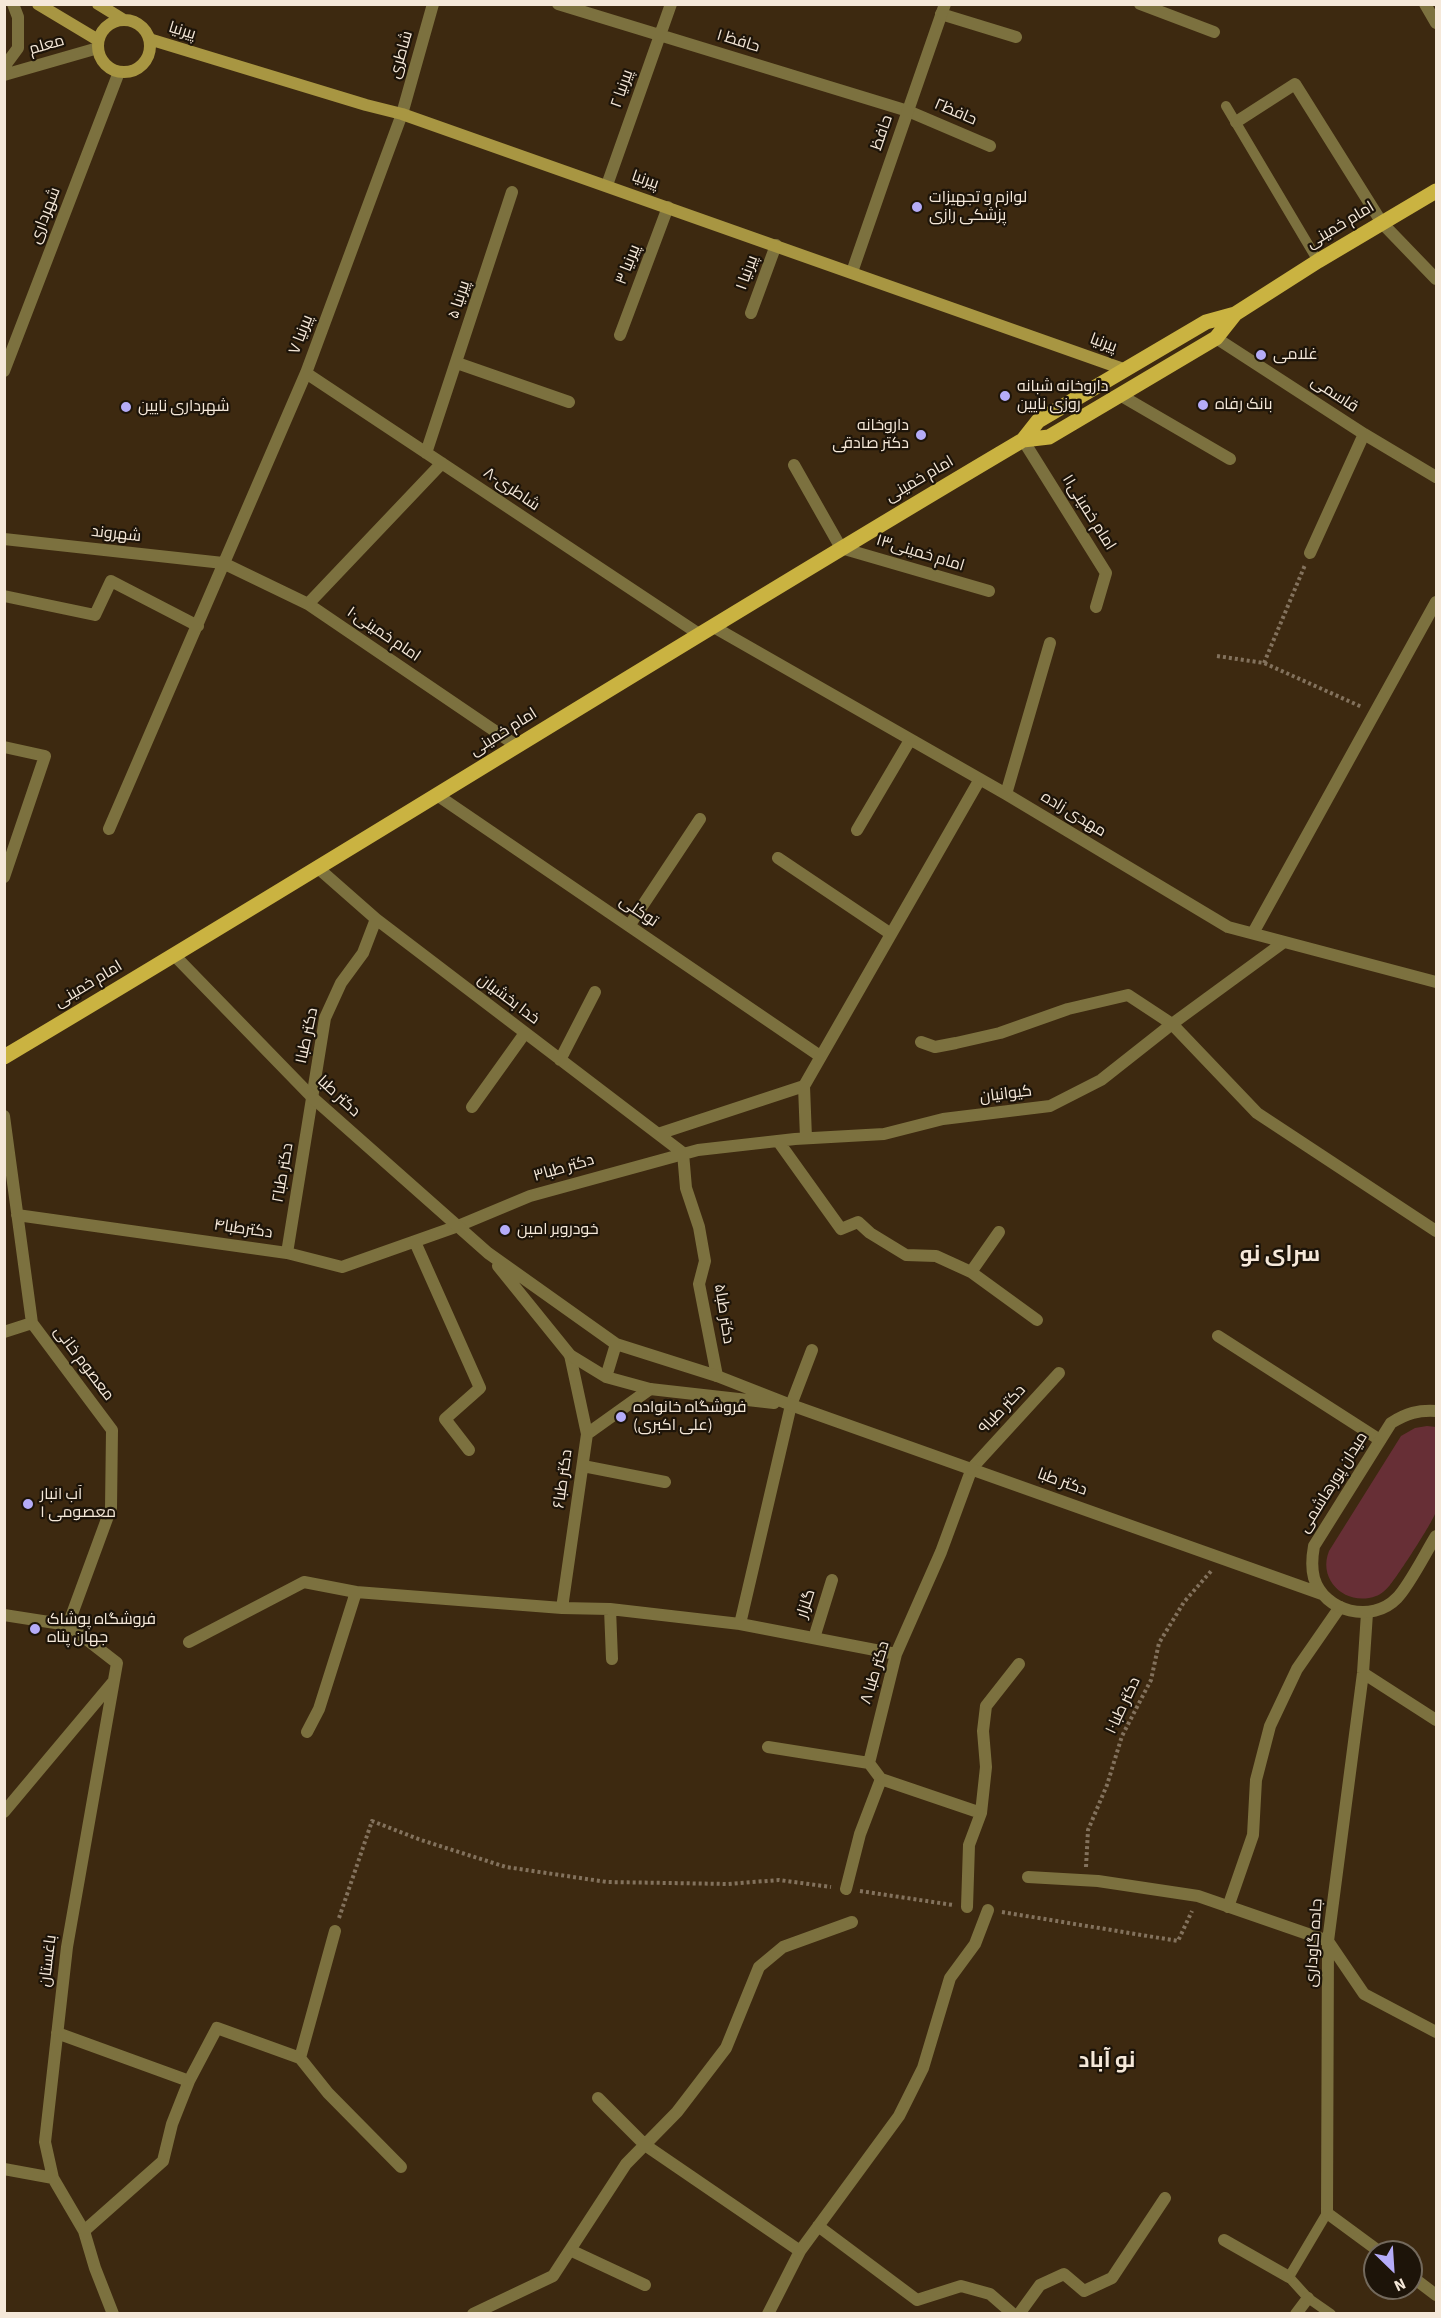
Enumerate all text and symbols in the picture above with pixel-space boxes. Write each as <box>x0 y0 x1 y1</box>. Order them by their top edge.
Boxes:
street label: پیرنیا <box>166 19 198 45</box>
street label: حافظ ۱ <box>714 26 762 58</box>
street label: شاطری <box>386 29 418 81</box>
street label: معلم <box>27 32 67 60</box>
street label: پیرنیا ۲ <box>608 67 638 111</box>
street label: حافظ۲ <box>931 95 979 131</box>
street label: حافظ <box>868 113 898 153</box>
street label: پیرنیا <box>629 167 661 195</box>
street label: شهرداری <box>26 185 66 247</box>
place label: لوازم و تجهیزات پزشکی رازی <box>929 188 1027 226</box>
street label: امام خمینی <box>1304 198 1378 254</box>
marker: لوازم و تجهیزات پزشکی رازی <box>910 200 924 214</box>
street label: پیرنیا ۳ <box>613 242 645 288</box>
street label: پیرنیا ۱ <box>733 253 763 293</box>
street label: پیرنیا ۵ <box>445 278 475 322</box>
street label: پیرنیا ۷ <box>286 313 318 357</box>
street label: پیرنیا <box>1087 330 1119 358</box>
place label: غلامی <box>1273 345 1318 365</box>
marker: غلامی <box>1254 348 1268 362</box>
street label: قاسمی <box>1307 373 1361 417</box>
place label: داروخانه شبانه روزی نایین <box>1017 377 1108 415</box>
marker: داروخانه شبانه روزی نایین <box>998 389 1012 403</box>
place label: بانک رفاه <box>1215 395 1273 415</box>
place label: شهرداری نایین <box>138 397 230 417</box>
marker: بانک رفاه <box>1196 398 1210 412</box>
marker: شهرداری نایین <box>119 400 133 414</box>
place label: داروخانه دکتر صادقی <box>832 416 909 454</box>
marker: داروخانه دکتر صادقی <box>914 428 928 442</box>
street label: امام خمینی <box>882 453 958 507</box>
street label: ۸-شاطری <box>479 464 543 516</box>
street label: امام خمینی۱۱ <box>1057 472 1119 554</box>
street label: شهروند <box>90 523 142 547</box>
street label: امام خمینی۱۳ <box>873 531 967 577</box>
street label: امام خمینی۱۰ <box>343 603 423 667</box>
street label: امام خمینی <box>467 705 541 761</box>
street label: مهدی زاده <box>1037 788 1109 842</box>
street label: توکلی <box>615 892 661 932</box>
street label: امام خمینی <box>52 957 126 1013</box>
street label: خدا بخشیان <box>473 970 543 1030</box>
street label: دکتر طبا۱ <box>293 1006 323 1066</box>
street label: دکتر طبا <box>313 1072 363 1122</box>
street label: کیوانیان <box>979 1082 1033 1108</box>
street label: دکتر طبا۲ <box>269 1142 299 1204</box>
street label: دکتر طبا۳ <box>531 1151 597 1187</box>
street label: دکترطبا۴ <box>212 1216 274 1244</box>
place label: خودروبر امین <box>517 1220 599 1240</box>
marker: خودروبر امین <box>498 1223 512 1237</box>
district label: سرای نو <box>1240 1243 1320 1269</box>
street label: دکتر طبا۵ <box>709 1283 737 1345</box>
street label: معصوم خانی <box>49 1323 117 1405</box>
street label: دکتر طبا۹ <box>976 1381 1030 1439</box>
place label: فروشگاه خانواده (علی اکبری) <box>633 1398 747 1436</box>
marker: فروشگاه خانواده (علی اکبری) <box>614 1410 628 1424</box>
street label: میدان پورهاشمی <box>1295 1429 1373 1537</box>
street label: دکتر طبا۶ <box>550 1448 578 1510</box>
street label: دکتر طبا <box>1034 1465 1090 1501</box>
place label: آب انبار معصومی ۱ <box>40 1485 116 1523</box>
marker: آب انبار معصومی ۱ <box>21 1497 35 1511</box>
street label: گلزار <box>793 1587 821 1621</box>
place label: فروشگاه پوشاک جهان پناه <box>47 1610 156 1648</box>
marker: فروشگاه پوشاک جهان پناه <box>28 1622 42 1636</box>
street label: دکتر طبا ۸ <box>857 1639 895 1707</box>
street label: دکتر طبا۱۰ <box>1102 1674 1146 1738</box>
street label: جاده گاوداری <box>1302 1898 1328 1988</box>
street label: باغستان <box>36 1934 62 1988</box>
district label: نو آباد <box>1079 2049 1135 2075</box>
north arrow <box>1363 2240 1423 2300</box>
text: N <box>1390 2272 1409 2297</box>

